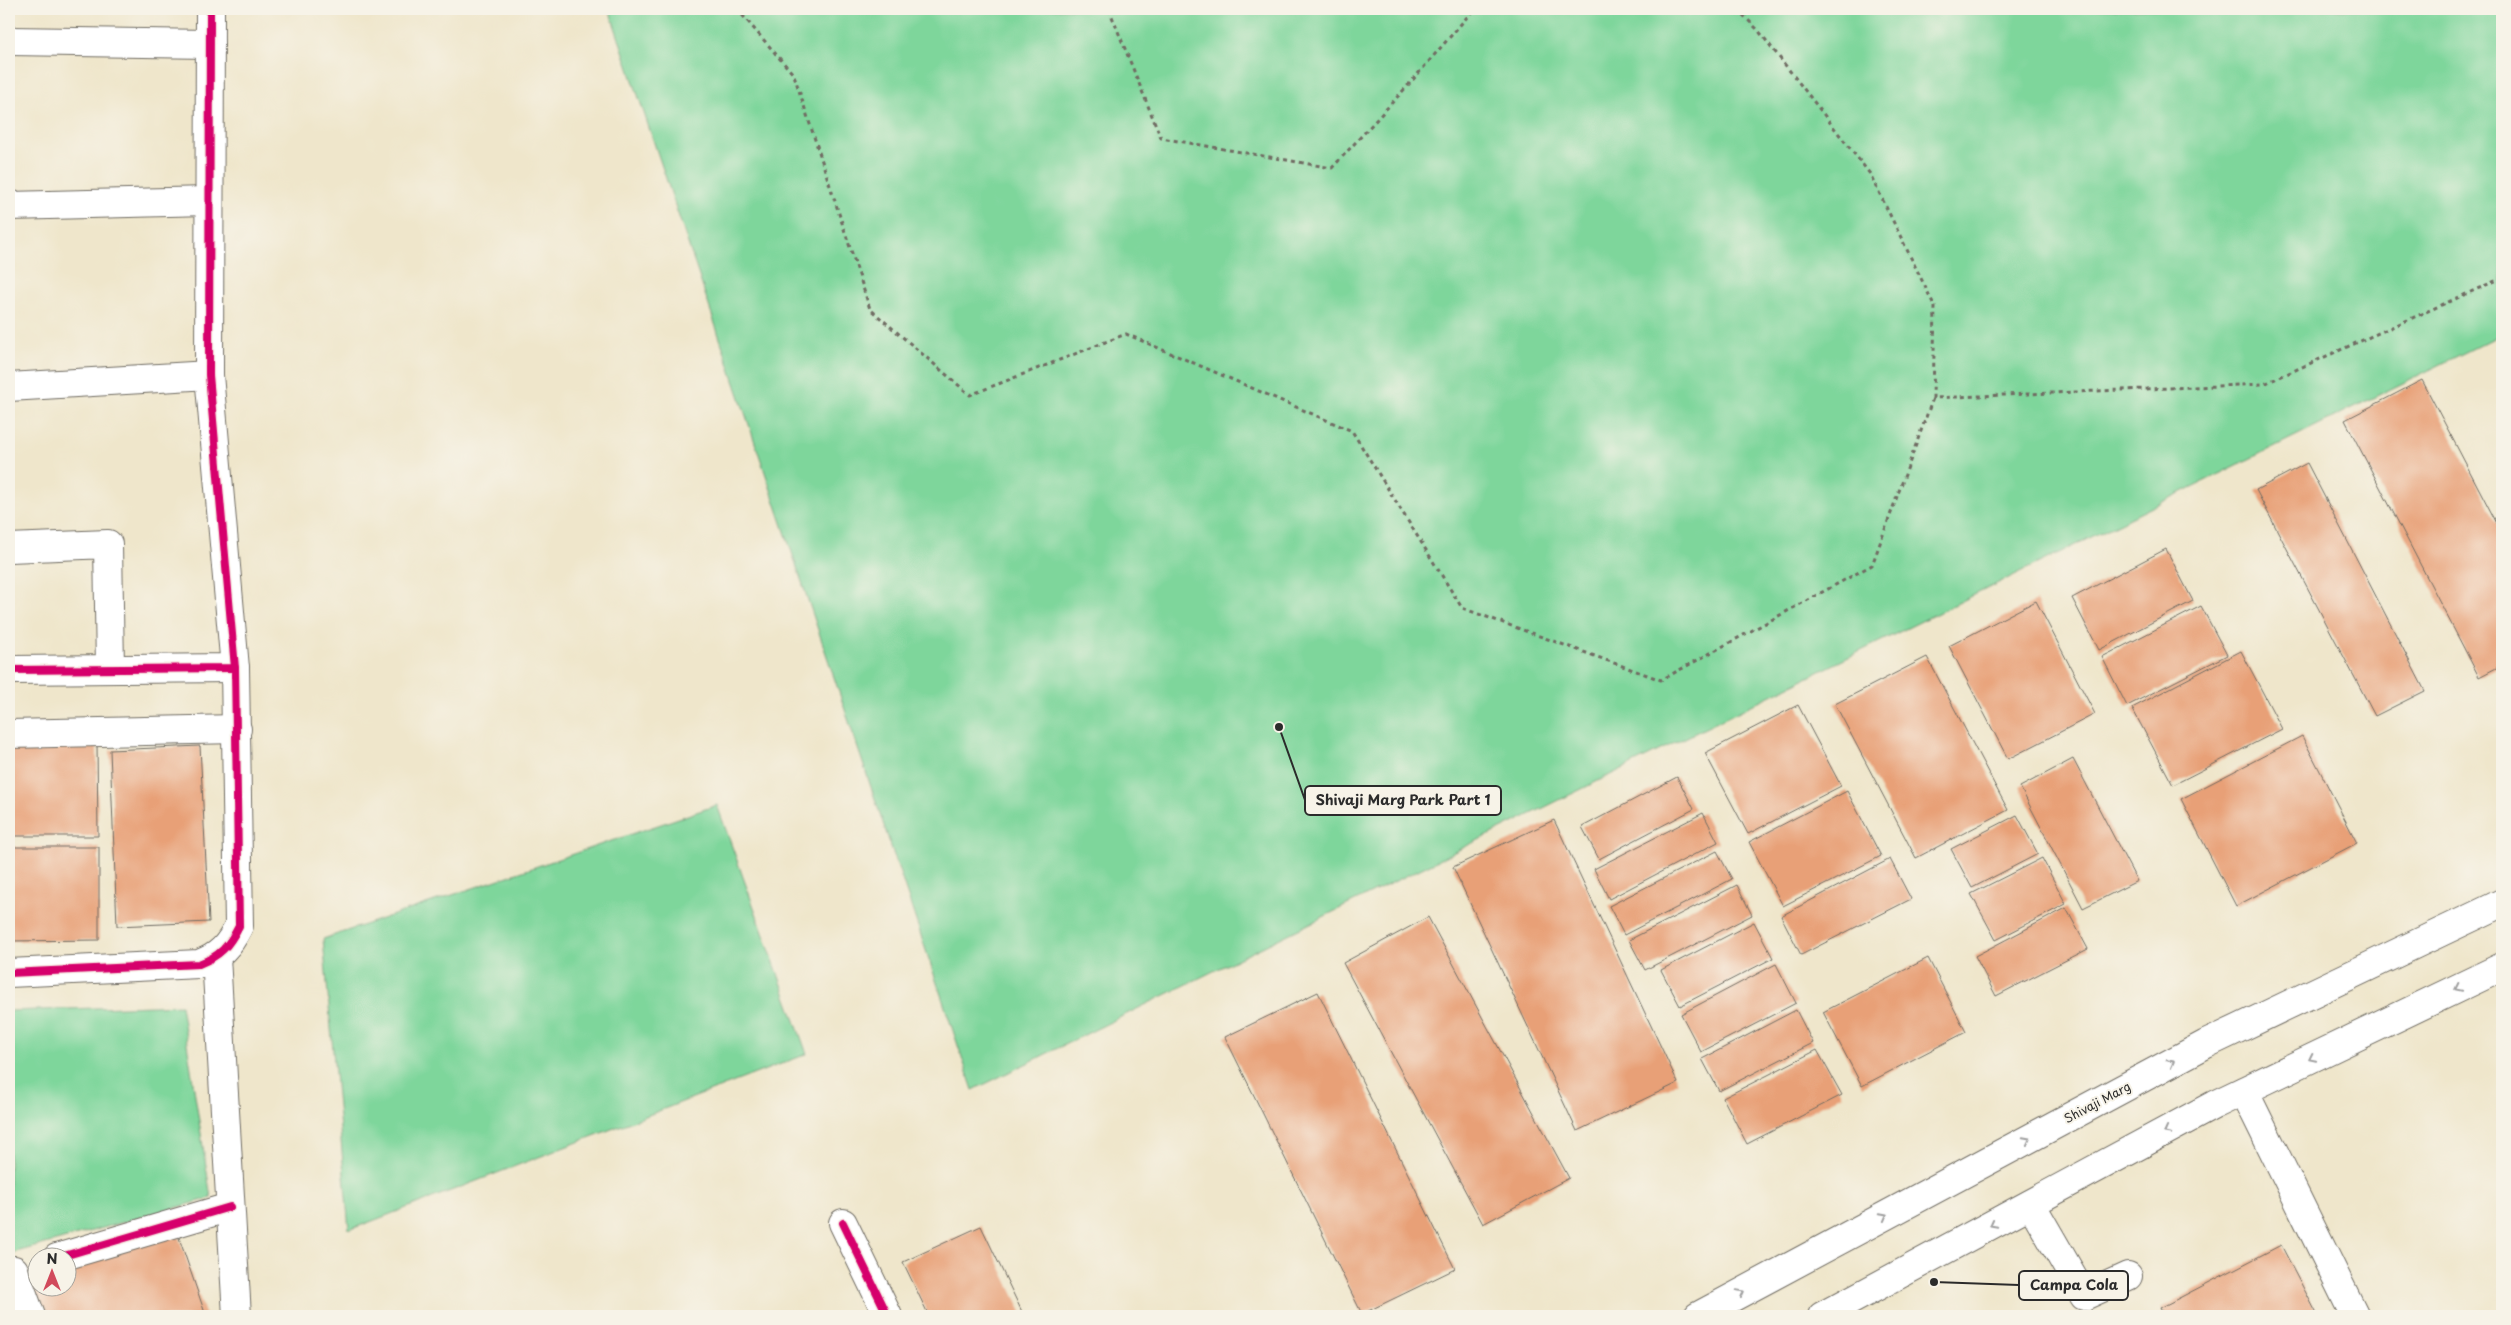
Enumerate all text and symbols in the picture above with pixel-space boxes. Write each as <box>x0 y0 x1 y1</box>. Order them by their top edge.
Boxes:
callout: Shivaji Marg Park Part 1 <box>1305 786 1501 815</box>
text: Shivaji Marg Park Part 1 <box>1316 789 1491 810</box>
one-way arrow <box>2454 981 2463 992</box>
one-way arrow <box>2308 1052 2317 1062</box>
one-way arrow <box>2165 1059 2174 1069</box>
street label: Shivaji Marg <box>2061 1077 2134 1127</box>
one-way arrow <box>2163 1125 2172 1135</box>
one-way arrow <box>2022 1136 2031 1146</box>
one-way arrow <box>1879 1213 1888 1223</box>
one-way arrow <box>1989 1218 1998 1228</box>
north arrow <box>28 1248 78 1298</box>
text: N <box>46 1248 58 1269</box>
callout: Campa Cola <box>2019 1271 2128 1300</box>
text: Campa Cola <box>2030 1274 2119 1295</box>
one-way arrow <box>1736 1289 1745 1299</box>

